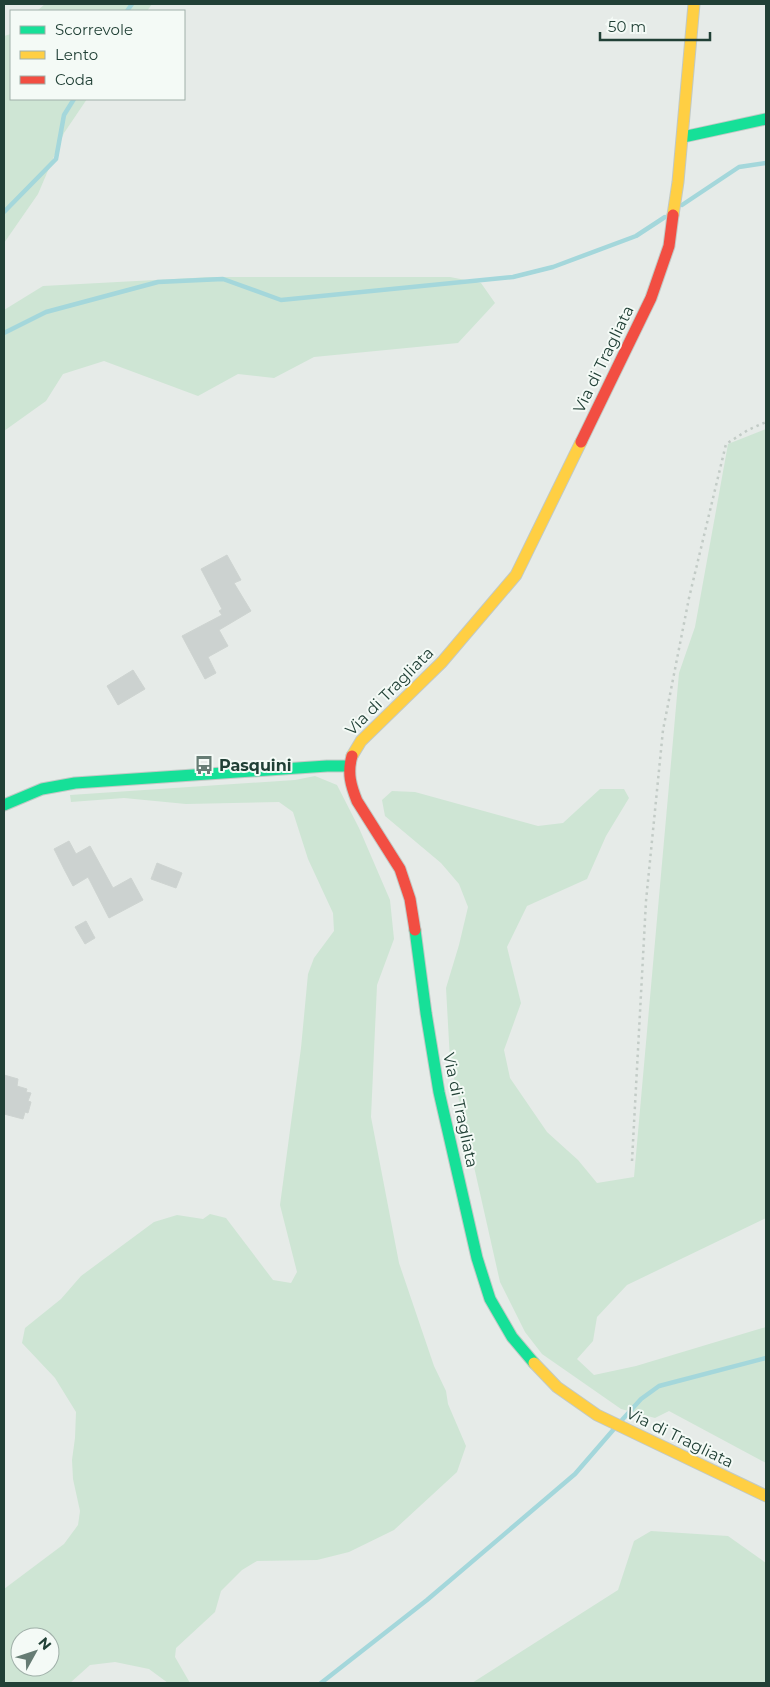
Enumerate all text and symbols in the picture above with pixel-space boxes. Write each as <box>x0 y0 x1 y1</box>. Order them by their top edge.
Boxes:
legend <box>10 10 185 100</box>
scale bar <box>600 10 710 42</box>
text: 50 m <box>608 17 646 36</box>
text: Scorrevole <box>55 20 133 39</box>
text: Lento <box>55 45 98 64</box>
text: Coda <box>55 70 94 89</box>
street label: Via di Tragliata <box>569 302 638 416</box>
street label: Via di Tragliata <box>341 643 437 739</box>
bus stop icon: Pasquini <box>193 754 215 776</box>
place label: Pasquini <box>219 756 292 775</box>
street label: Via di Tragliata <box>439 1051 482 1169</box>
street label: Via di Tragliata <box>623 1403 737 1472</box>
north arrow <box>10 1627 60 1677</box>
text: N <box>34 1634 55 1654</box>

